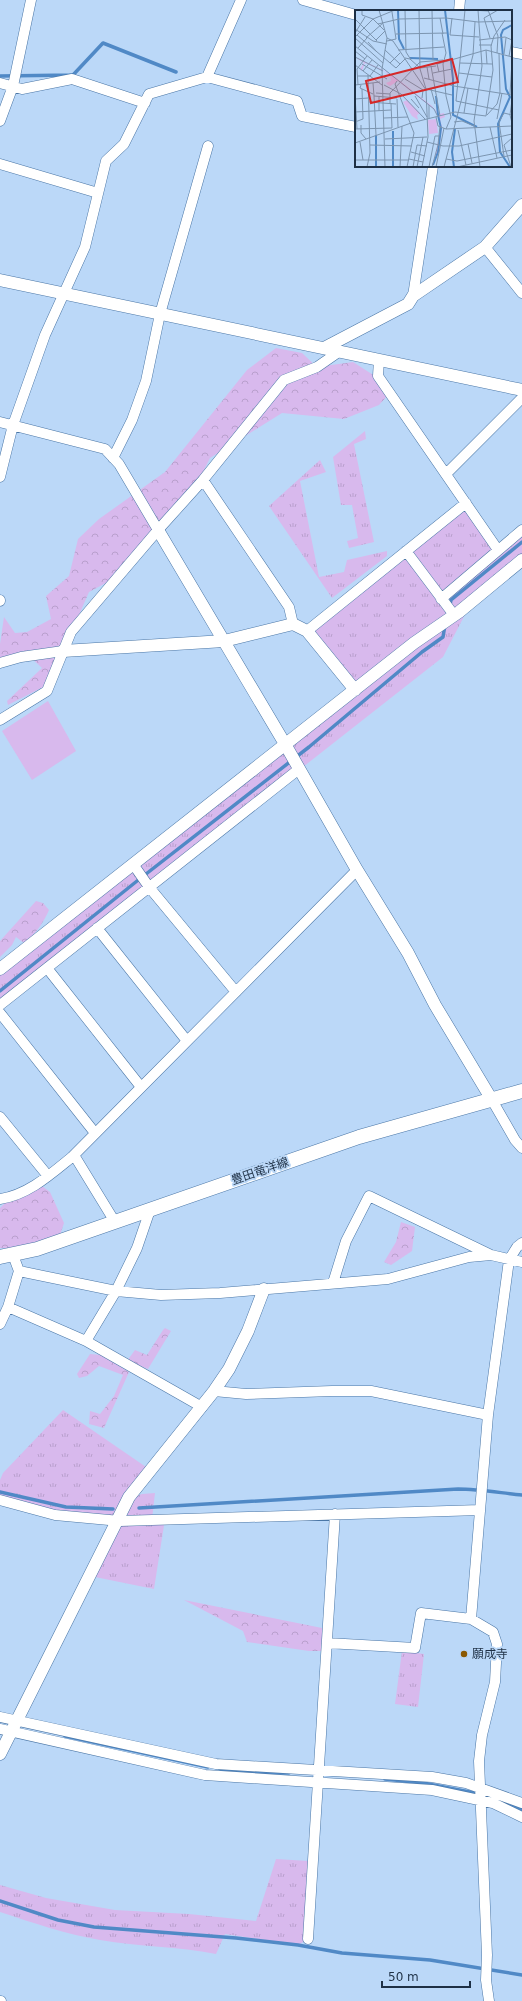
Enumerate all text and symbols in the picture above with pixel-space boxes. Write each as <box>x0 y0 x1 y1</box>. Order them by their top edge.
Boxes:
inset map <box>355 10 512 167</box>
street label: 豊田竜洋線 <box>229 1155 291 1187</box>
place label: 願成寺 <box>472 1647 508 1661</box>
marker: 願成寺 <box>459 1649 469 1659</box>
scale bar <box>382 1963 470 1989</box>
text: 50 m <box>388 1970 419 1984</box>

